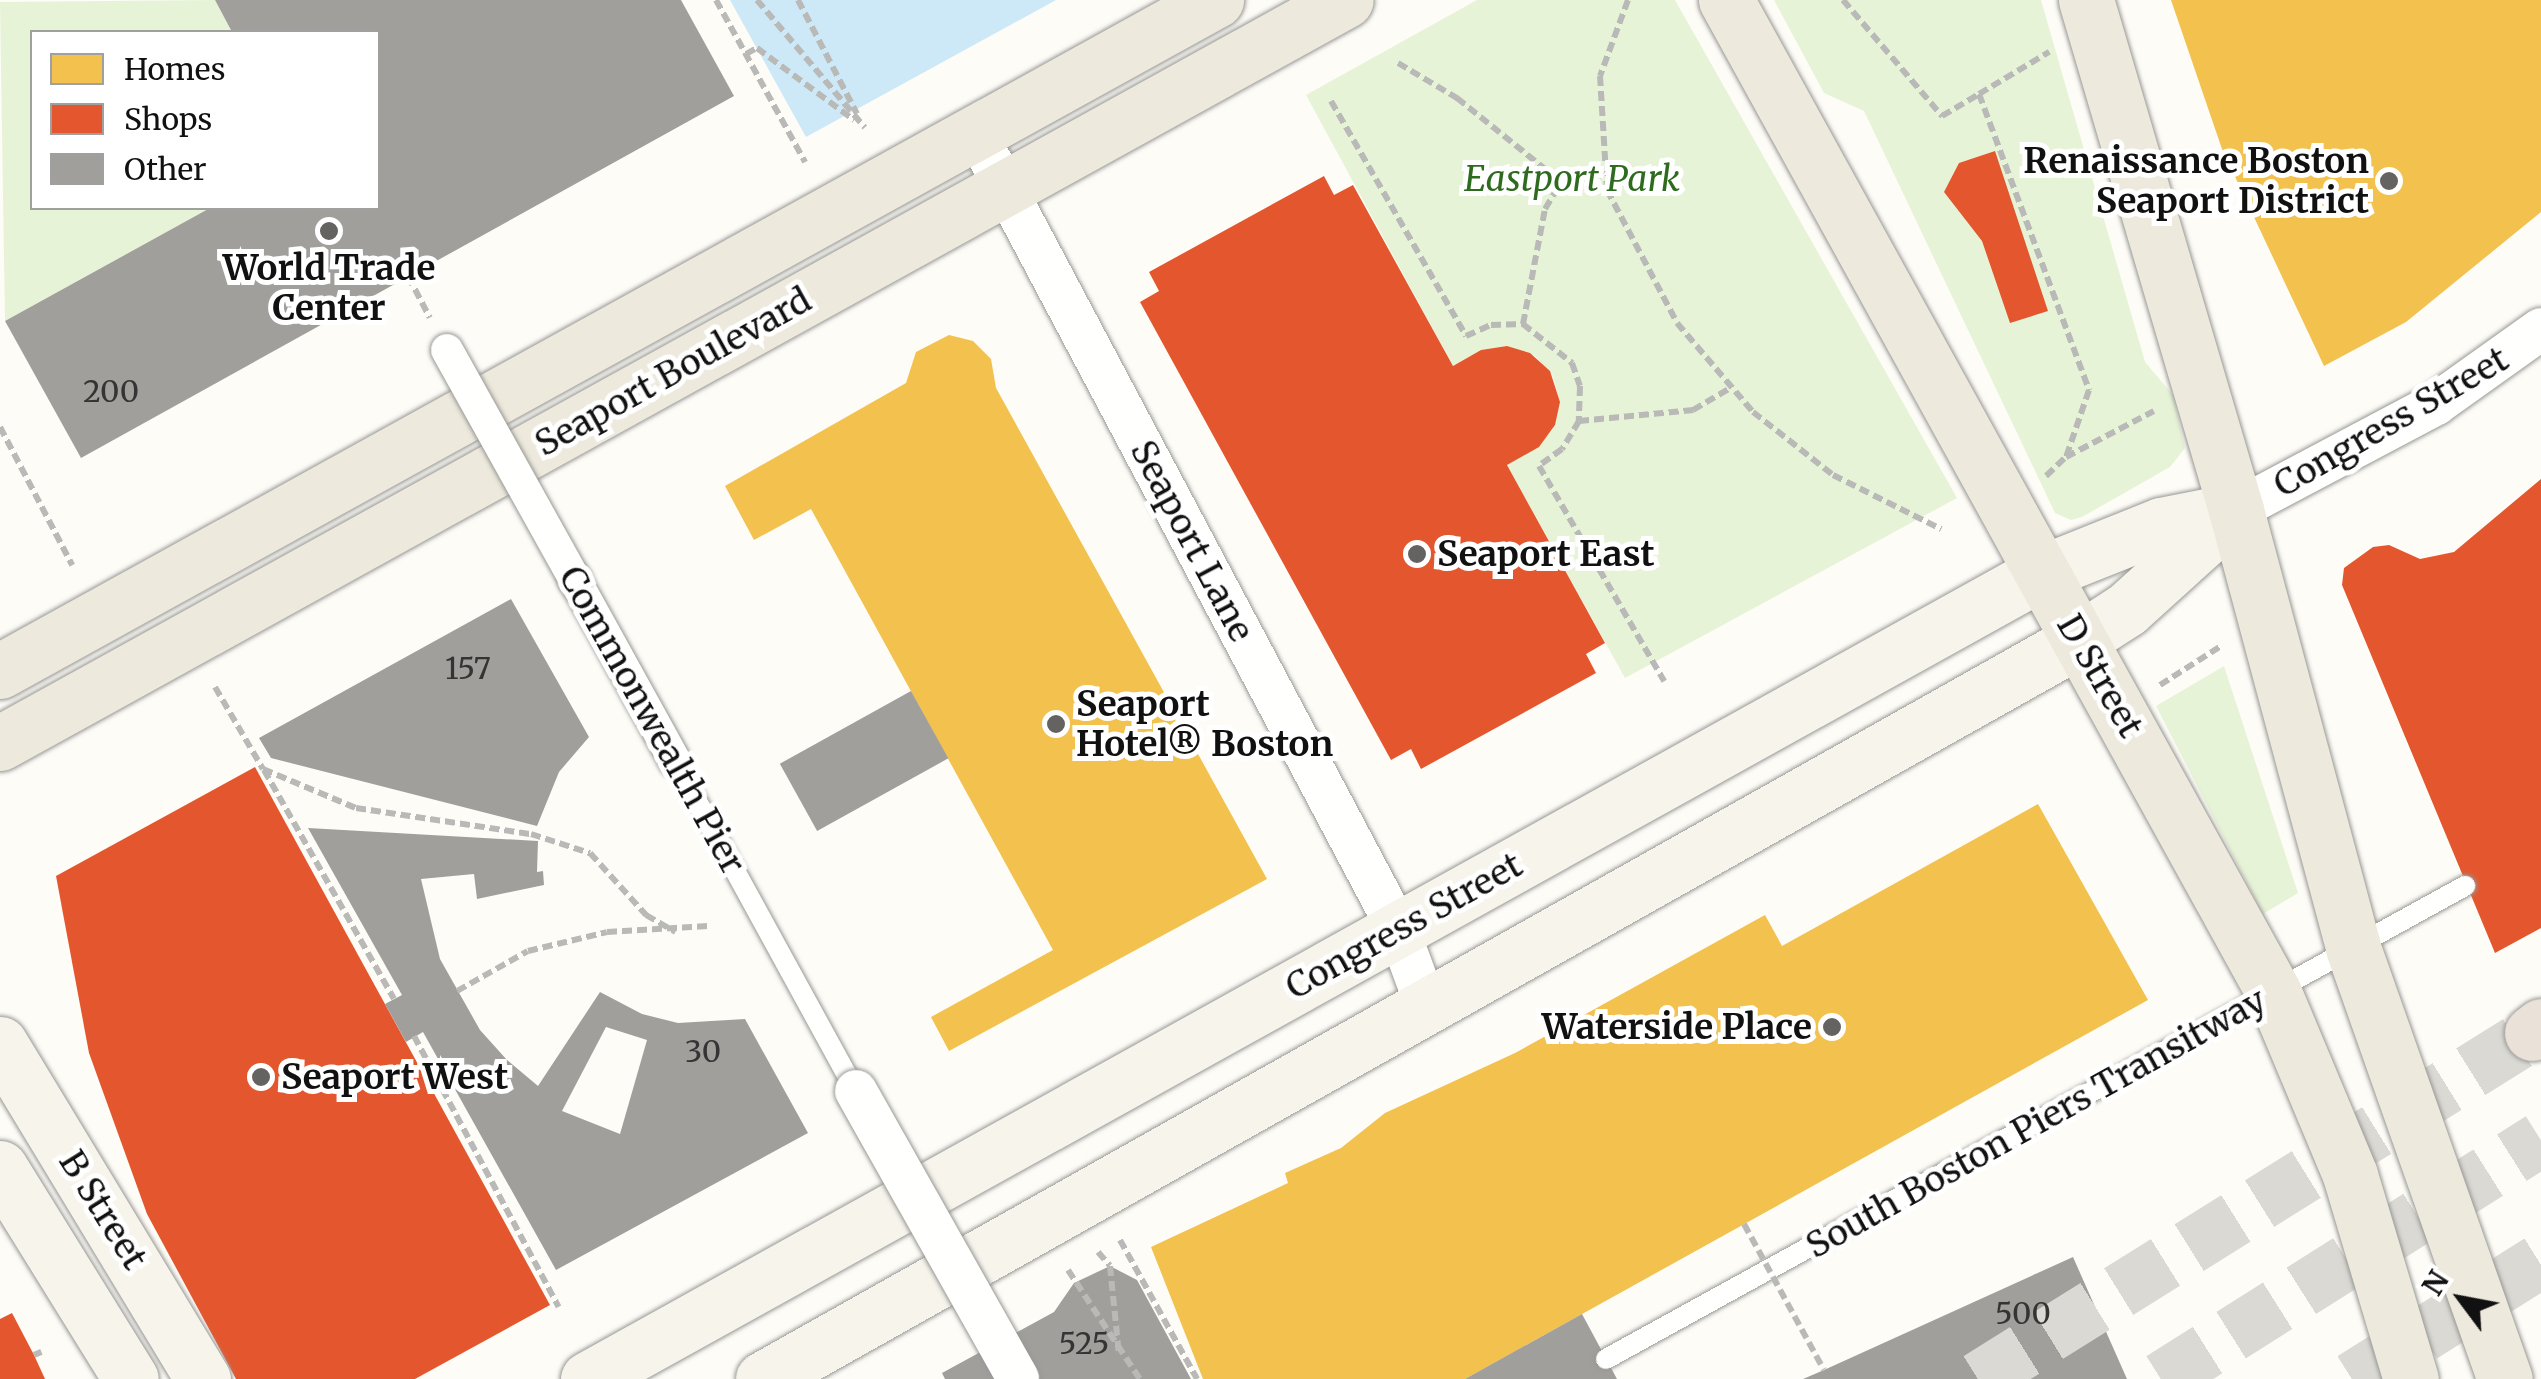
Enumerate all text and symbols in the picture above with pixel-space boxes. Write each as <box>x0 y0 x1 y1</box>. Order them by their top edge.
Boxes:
legend <box>30 30 380 210</box>
text: Homes <box>124 50 225 88</box>
text: Shops <box>124 100 212 138</box>
place label: Renaissance Boston Seaport District <box>2023 140 2369 222</box>
text: Other <box>124 150 207 188</box>
park label: Eastport Park <box>1464 158 1680 200</box>
marker: Renaissance Boston Seaport District <box>2378 170 2400 192</box>
marker: World Trade Center <box>318 220 340 242</box>
place label: World Trade Center <box>223 247 435 329</box>
street label: Seaport Boulevard <box>528 279 818 465</box>
street label: Congress Street <box>2266 338 2516 506</box>
house number: 200 <box>83 373 139 409</box>
street label: Seaport Lane <box>1121 433 1263 649</box>
place label: Seaport East <box>1437 533 1655 575</box>
marker: Seaport East <box>1406 543 1428 565</box>
street label: Commonwealth Pier <box>550 559 754 881</box>
street label: D Street <box>2048 607 2152 745</box>
house number: 157 <box>445 650 491 686</box>
place label: Seaport Hotel® Boston <box>1076 683 1333 765</box>
marker: Seaport Hotel® Boston <box>1045 713 1067 735</box>
street label: Congress Street <box>1279 844 1529 1008</box>
street label: South Boston Piers Transitway <box>1799 979 2273 1267</box>
place label: Waterside Place <box>1542 1006 1812 1048</box>
marker: Waterside Place <box>1821 1016 1843 1038</box>
house number: 30 <box>685 1033 721 1069</box>
place label: Seaport West <box>281 1056 508 1098</box>
marker: Seaport West <box>250 1066 272 1088</box>
street label: B Street <box>50 1143 156 1277</box>
north arrow <box>2411 1249 2511 1349</box>
text: N <box>2414 1264 2457 1302</box>
house number: 500 <box>1995 1295 2051 1331</box>
house number: 525 <box>1059 1325 1109 1361</box>

